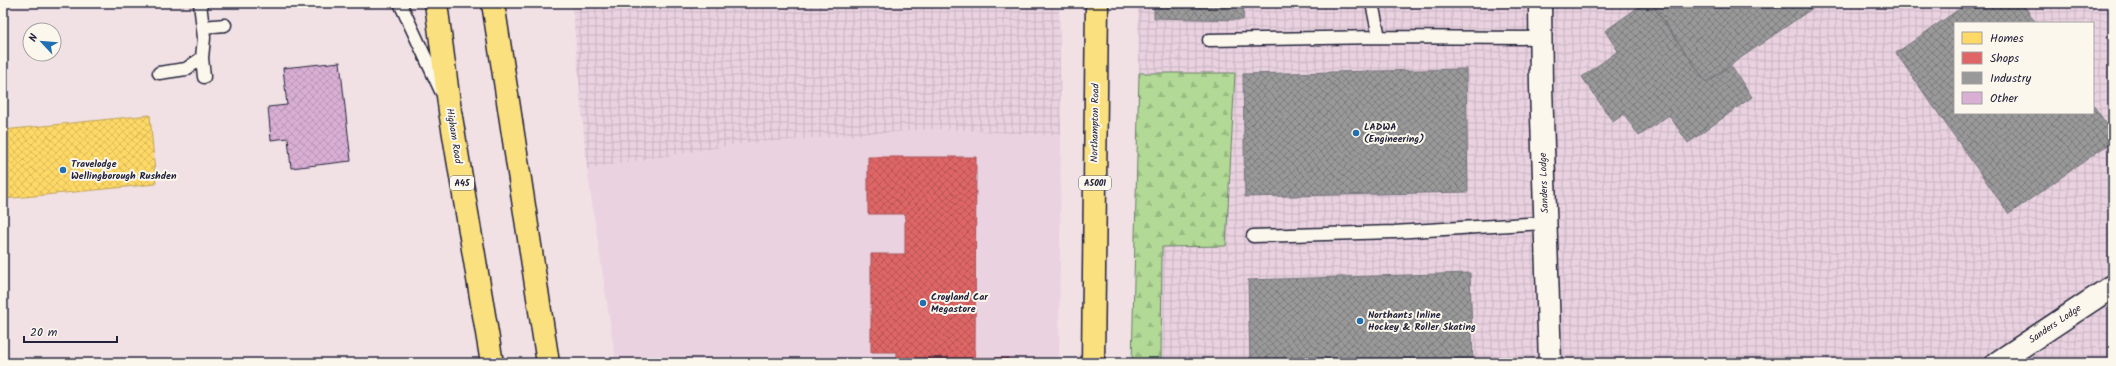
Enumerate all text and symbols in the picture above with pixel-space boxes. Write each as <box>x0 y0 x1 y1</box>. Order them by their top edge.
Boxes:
north arrow <box>22 22 62 62</box>
legend <box>1954 22 2094 114</box>
text: Homes <box>1990 29 2024 48</box>
text: N <box>24 31 44 45</box>
text: Shops <box>1990 49 2019 68</box>
text: Industry <box>1990 69 2032 88</box>
street label: Northampton Road <box>1086 82 1104 163</box>
text: Other <box>1990 89 2019 108</box>
street label: Higham Road <box>442 107 466 166</box>
place label: LADWA (Engineering) <box>1364 119 1424 147</box>
marker: LADWA (Engineering) <box>1351 128 1361 138</box>
street label: Sanders Lodge <box>1535 152 1553 214</box>
place label: Travelodge Wellingborough Rushden <box>71 156 177 184</box>
marker: Travelodge Wellingborough Rushden <box>58 165 68 175</box>
road number: A45 <box>450 176 474 190</box>
road number: A5001 <box>1079 176 1111 190</box>
place label: Croyland Car Megastore <box>931 289 988 317</box>
marker: Croyland Car Megastore <box>918 298 928 308</box>
street label: Sanders Lodge <box>2025 300 2085 348</box>
place label: Northants Inline Hockey & Roller Skating <box>1368 307 1476 335</box>
marker: Northants Inline Hockey & Roller Skating <box>1355 316 1365 326</box>
scale bar <box>24 318 117 344</box>
text: 20 m <box>30 323 58 342</box>

